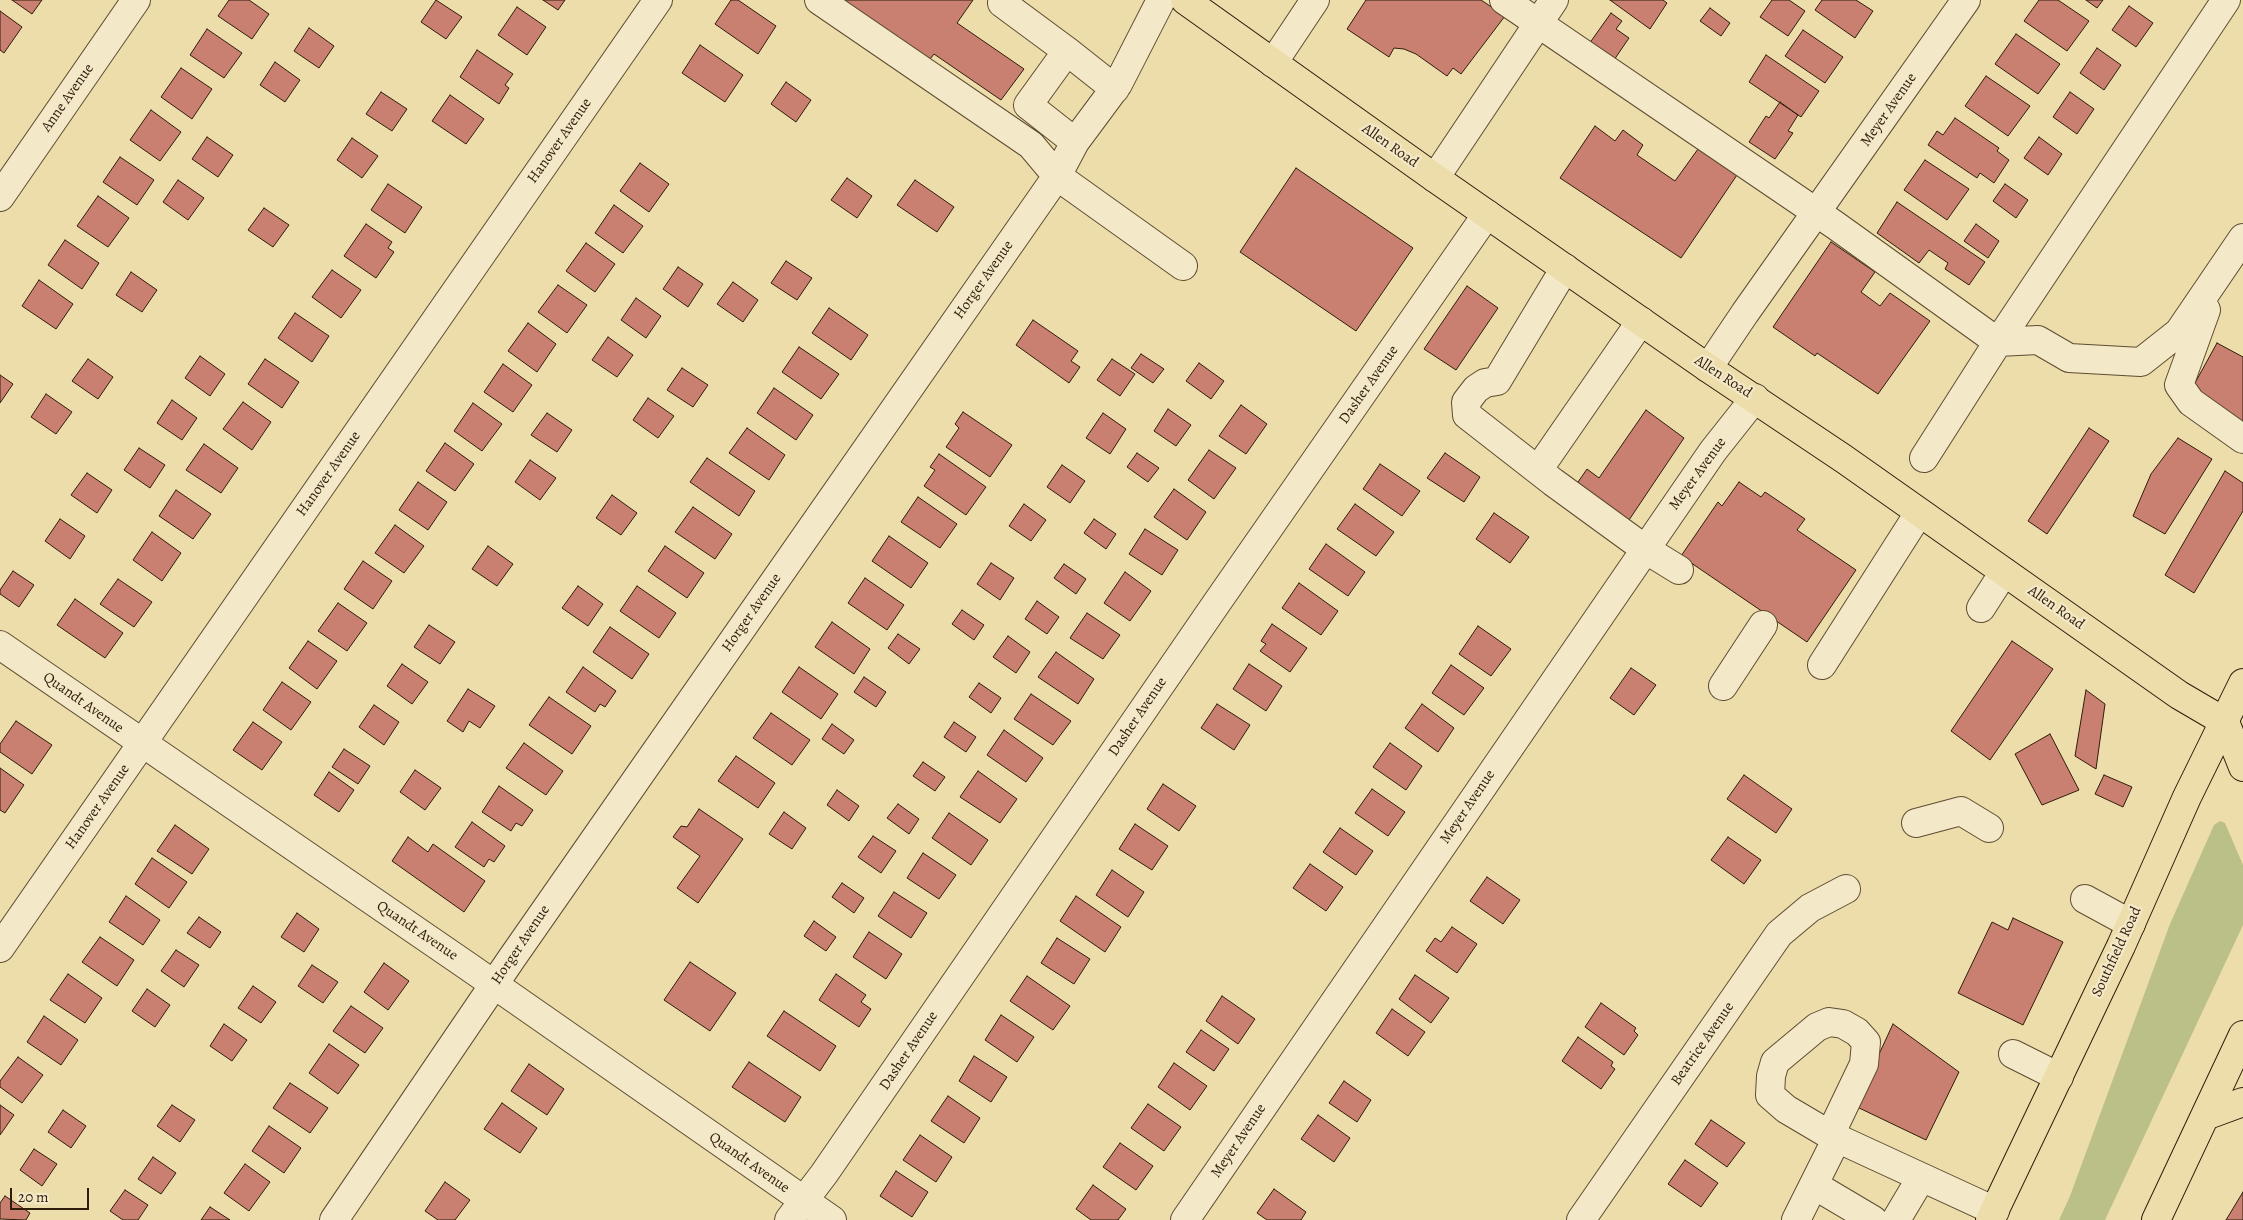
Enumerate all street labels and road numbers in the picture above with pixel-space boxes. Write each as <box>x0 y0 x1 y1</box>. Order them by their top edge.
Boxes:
street label: Anne Avenue <box>38 60 98 136</box>
street label: Meyer Avenue <box>1857 70 1921 150</box>
street label: Hanover Avenue <box>524 95 596 187</box>
street label: Allen Road <box>1358 120 1422 172</box>
street label: Horger Avenue <box>950 237 1018 323</box>
street label: Dasher Avenue <box>1335 342 1403 428</box>
street label: Allen Road <box>1691 352 1755 402</box>
street label: Hanover Avenue <box>293 428 365 520</box>
street label: Meyer Avenue <box>1666 434 1730 514</box>
street label: Horger Avenue <box>718 570 786 656</box>
street label: Allen Road <box>2024 582 2088 634</box>
street label: Quandt Avenue <box>39 669 127 737</box>
street label: Dasher Avenue <box>1105 674 1171 760</box>
street label: Hanover Avenue <box>62 761 134 853</box>
street label: Meyer Avenue <box>1437 766 1499 848</box>
street label: Quandt Avenue <box>373 897 461 965</box>
street label: Horger Avenue <box>488 902 554 988</box>
street label: Southfield Road <box>2088 904 2146 1000</box>
street label: Beatrice Avenue <box>1668 999 1738 1089</box>
street label: Dasher Avenue <box>876 1008 942 1094</box>
street label: Meyer Avenue <box>1208 1100 1270 1182</box>
street label: Quandt Avenue <box>705 1129 793 1197</box>

